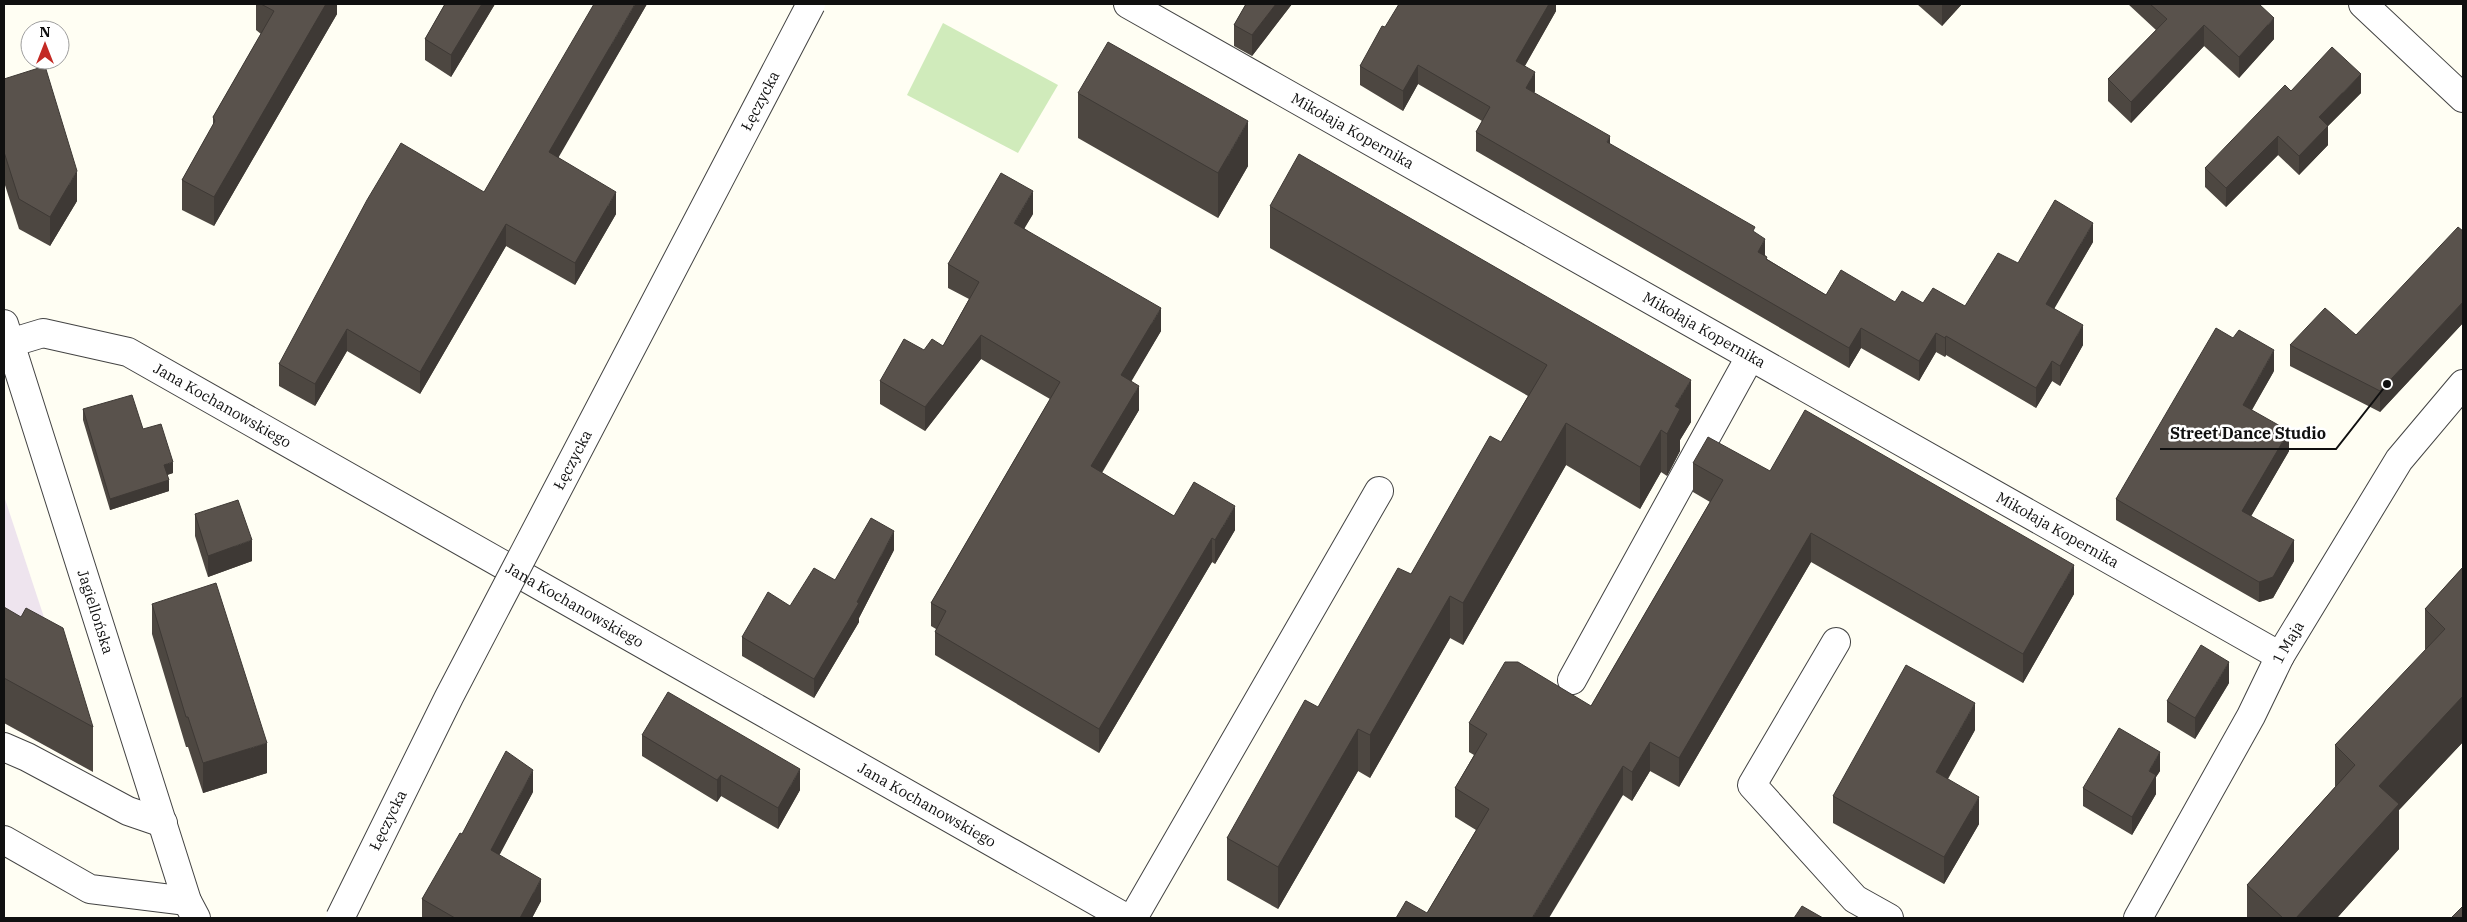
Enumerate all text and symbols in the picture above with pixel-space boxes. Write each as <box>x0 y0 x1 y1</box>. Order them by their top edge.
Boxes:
north arrow <box>20 20 70 70</box>
text: N <box>39 23 51 41</box>
street label: Łęczycka <box>737 67 783 134</box>
street label: Mikołaja Kopernika <box>1288 88 1417 173</box>
street label: Mikołaja Kopernika <box>1640 287 1769 372</box>
street label: Jana Kochanowskiego <box>150 358 295 452</box>
callout: Street Dance Studio <box>2160 418 2336 449</box>
text: Street Dance Studio <box>2170 423 2326 443</box>
street label: Łęczycka <box>549 426 596 493</box>
street label: Mikołaja Kopernika <box>1993 487 2122 572</box>
street label: Jana Kochanowskiego <box>503 558 647 651</box>
street label: Jagiellońska <box>74 567 118 656</box>
street label: 1 Maja <box>2268 617 2308 667</box>
street label: Jana Kochanowskiego <box>855 758 999 851</box>
street label: Łęczycka <box>365 787 411 853</box>

